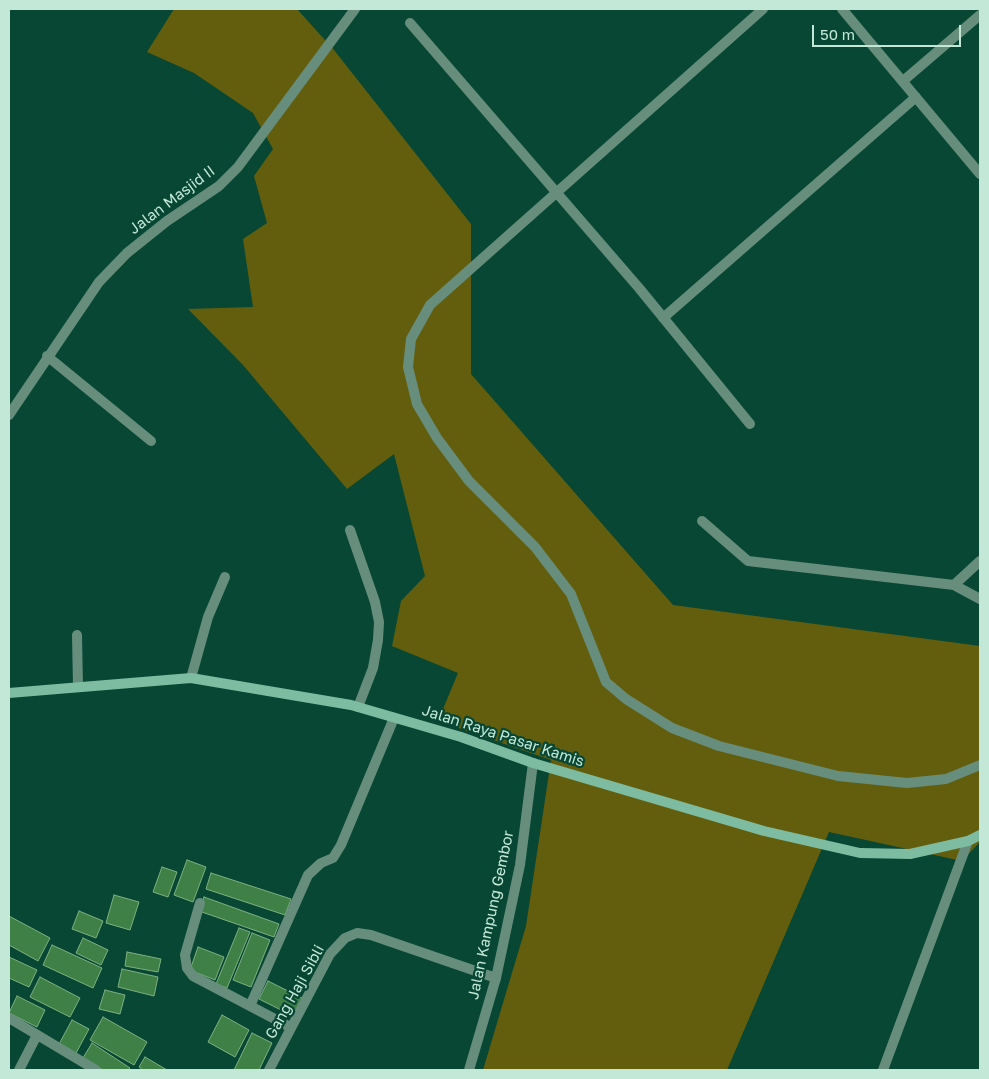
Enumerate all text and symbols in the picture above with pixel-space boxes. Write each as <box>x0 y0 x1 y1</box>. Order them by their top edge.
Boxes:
scale bar <box>814 15 963 47</box>
text: 50 m <box>820 25 855 43</box>
street label: Jalan Masjid II <box>126 162 218 238</box>
street label: Jalan Raya Pasar Kamis <box>420 701 586 771</box>
street label: Jalan Kampung Gembor <box>464 829 518 1001</box>
street label: Gang Haji Sibli <box>262 942 328 1042</box>

